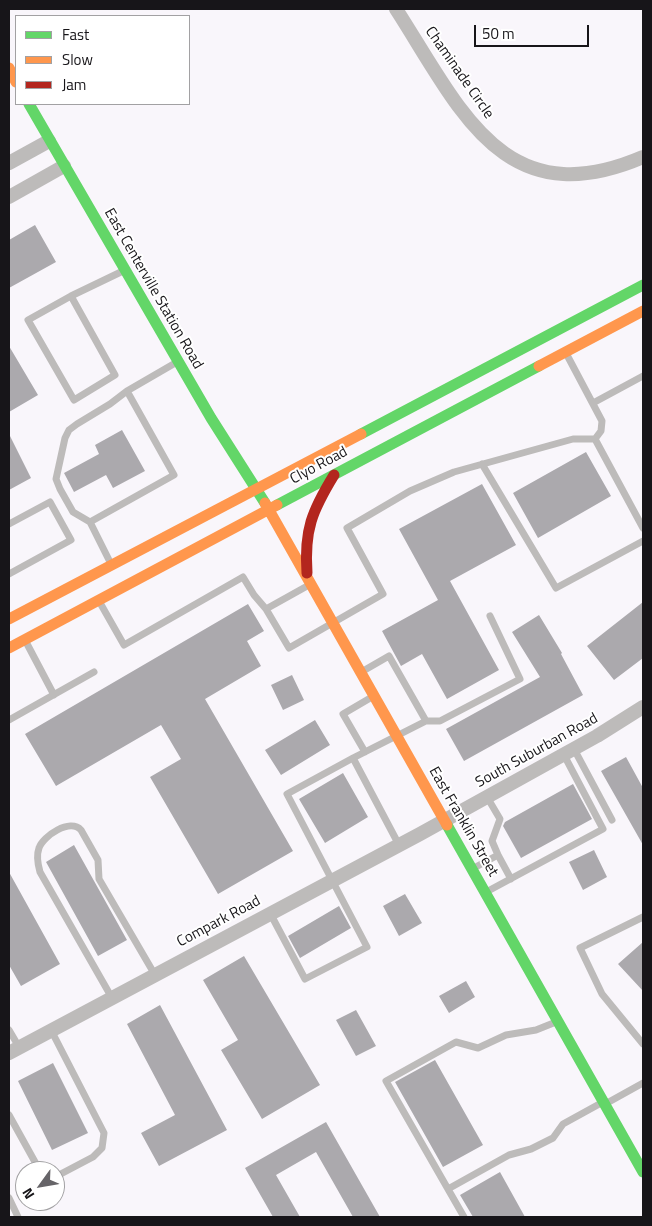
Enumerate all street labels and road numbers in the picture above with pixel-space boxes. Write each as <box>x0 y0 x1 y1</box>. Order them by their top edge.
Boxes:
street label: Chaminade Circle <box>421 24 497 122</box>
street label: East Centerville Station Road <box>100 206 206 372</box>
street label: Clyo Road <box>287 443 351 489</box>
street label: South Suburban Road <box>473 710 601 792</box>
street label: East Franklin Street <box>424 764 502 880</box>
street label: Compark Road <box>174 892 264 952</box>

